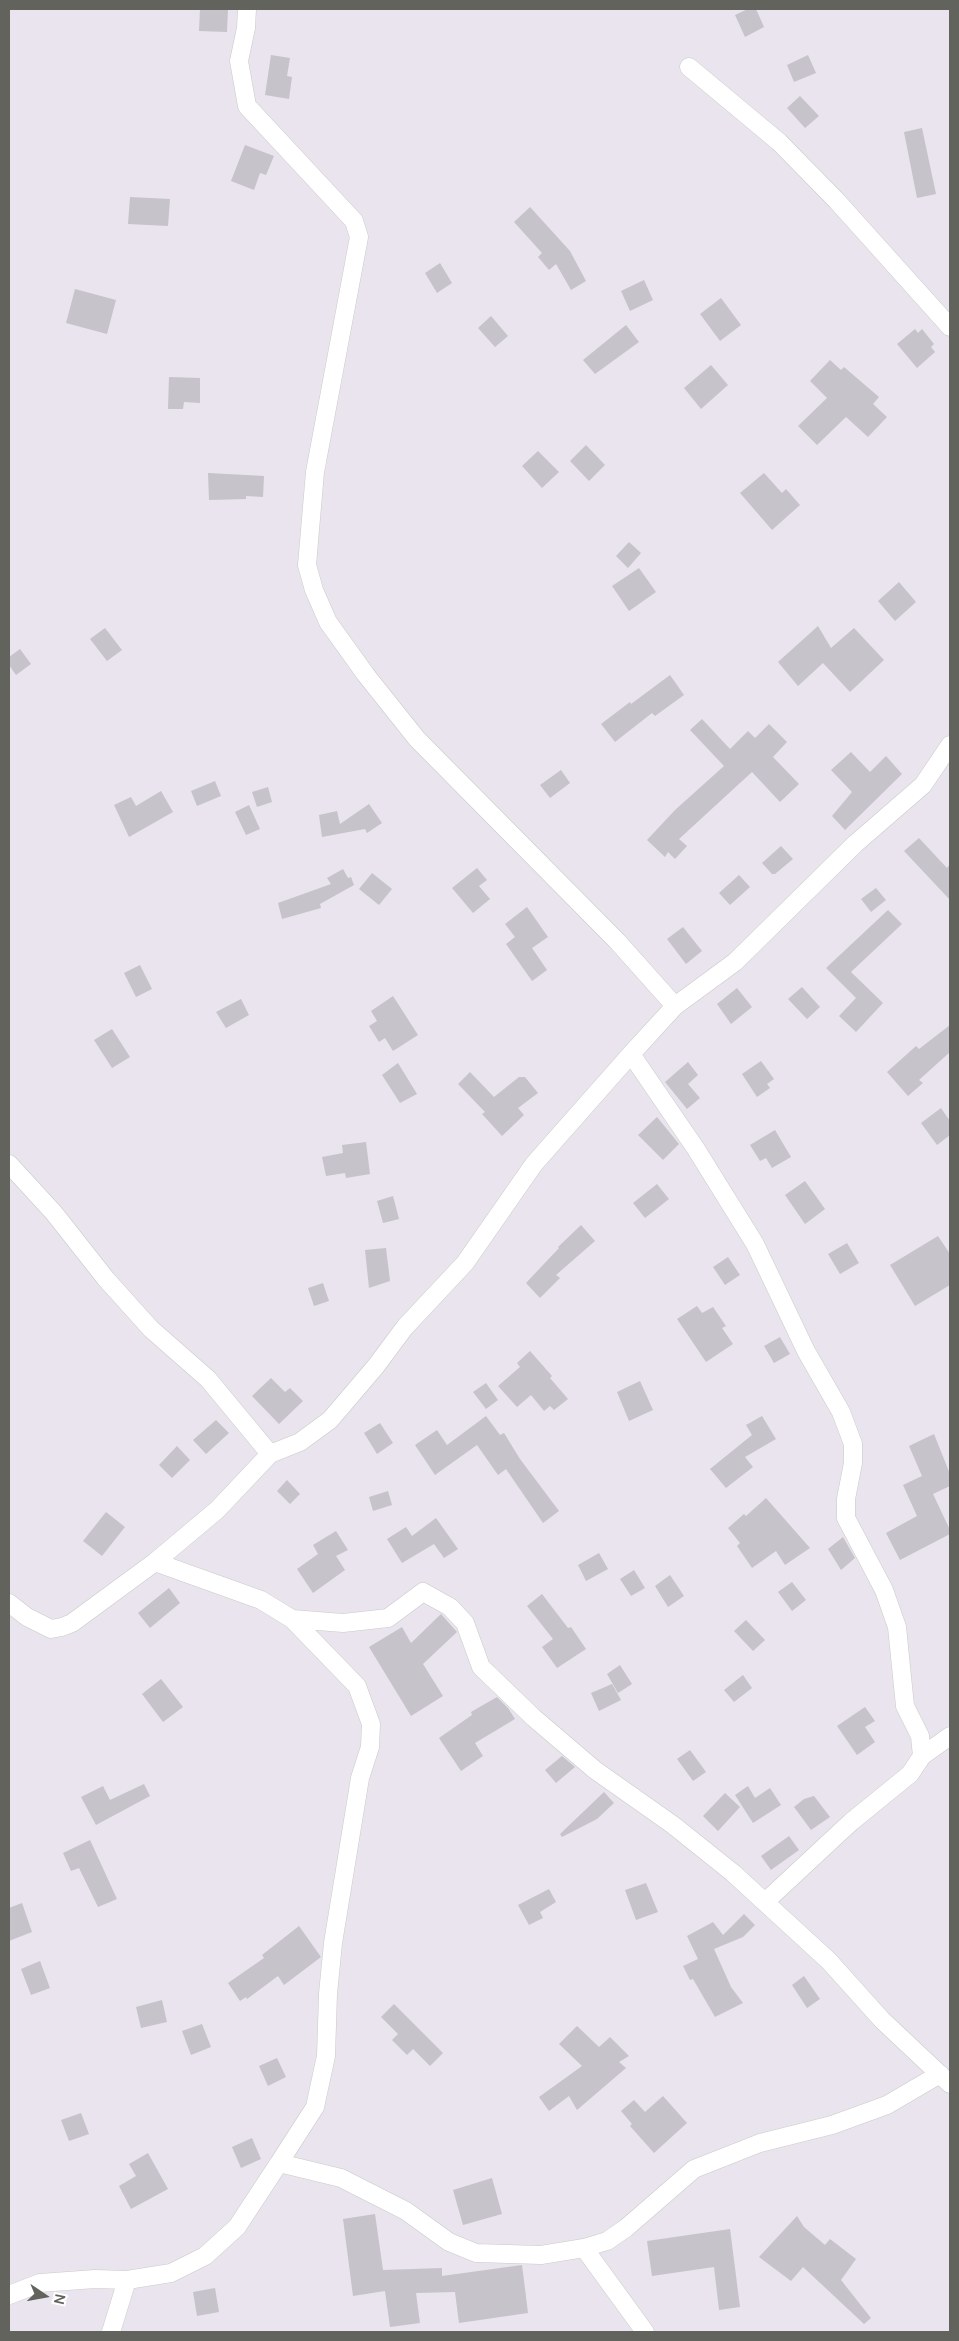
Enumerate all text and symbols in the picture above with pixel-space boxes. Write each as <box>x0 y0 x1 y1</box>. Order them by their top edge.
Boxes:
north arrow <box>20 2271 70 2321</box>
text: N <box>50 2292 70 2306</box>

